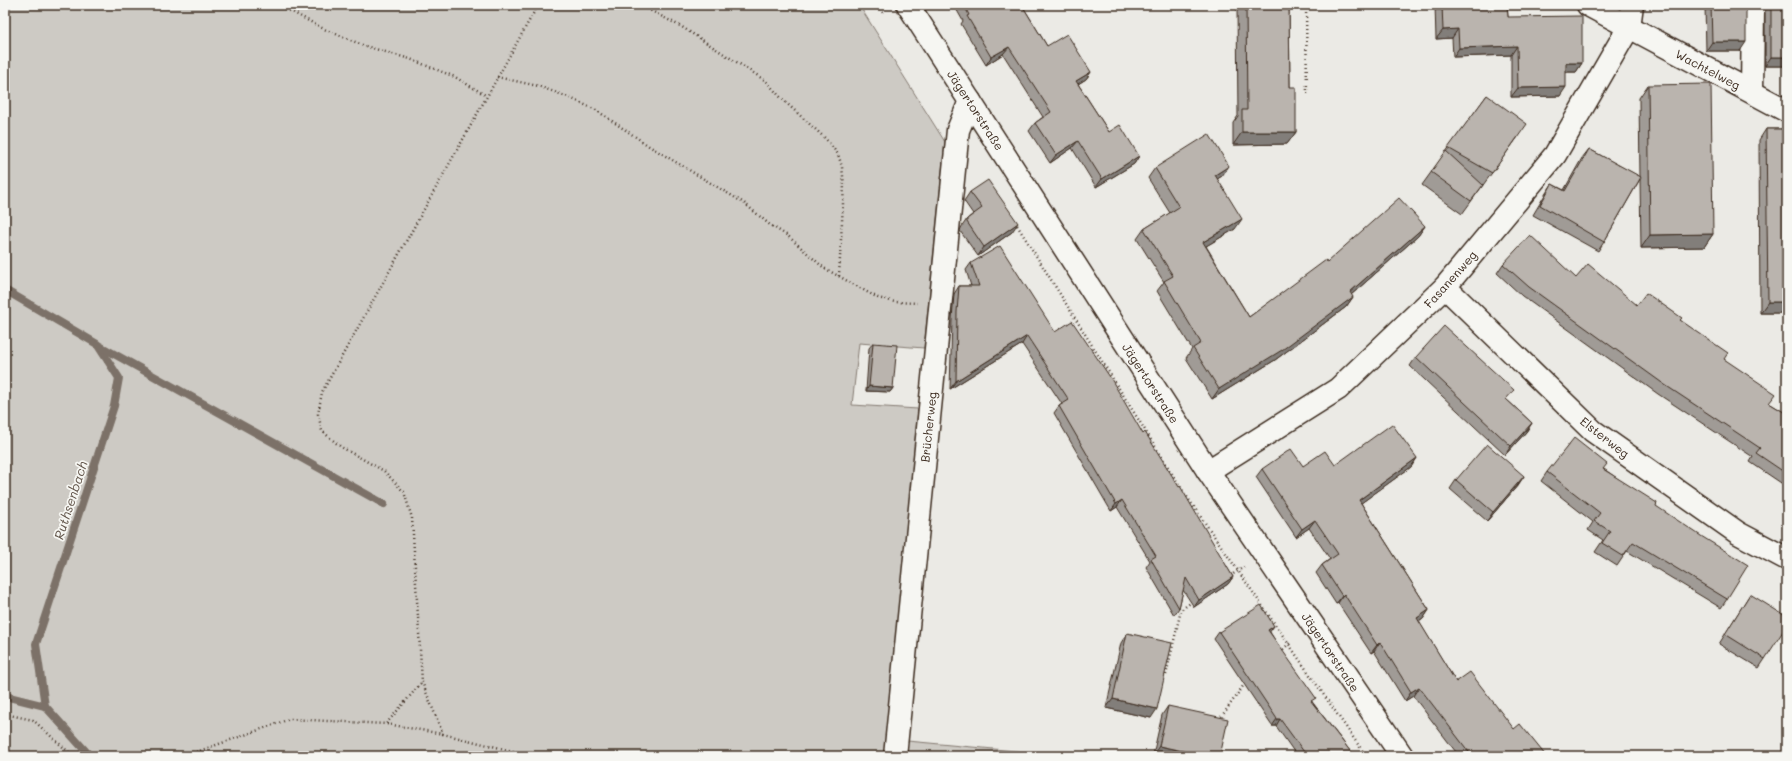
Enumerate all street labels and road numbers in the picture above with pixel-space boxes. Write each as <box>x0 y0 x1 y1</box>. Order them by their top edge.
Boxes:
street label: Wachtelweg <box>1673 45 1743 93</box>
street label: Jägertorstraße <box>944 67 1008 153</box>
street label: Fasanenweg <box>1420 247 1480 311</box>
street label: Jägertorstraße <box>1119 340 1183 426</box>
street label: Brücherweg <box>916 391 940 463</box>
street label: Elsterweg <box>1577 413 1633 461</box>
street label: Jägertorstraße <box>1298 609 1364 695</box>

